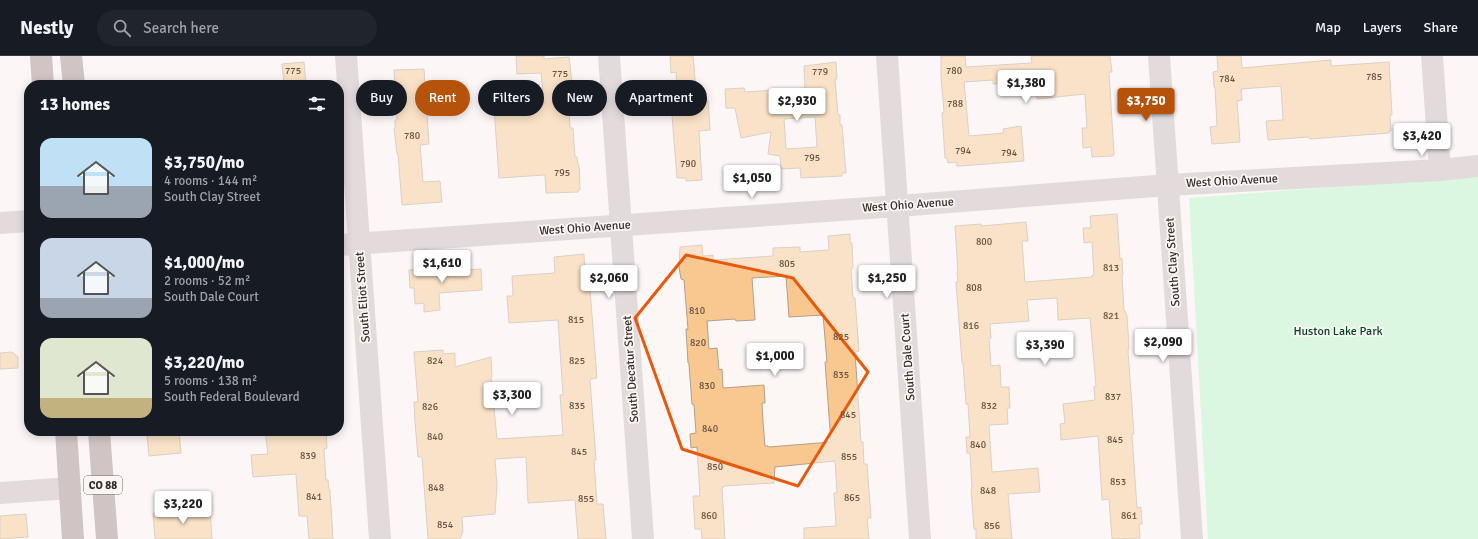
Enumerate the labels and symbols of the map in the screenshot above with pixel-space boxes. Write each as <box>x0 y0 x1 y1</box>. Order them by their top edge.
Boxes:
house number: 775 <box>285 65 301 77</box>
house number: 780 <box>946 65 962 77</box>
house number: 779 <box>812 66 828 78</box>
house number: 775 <box>552 68 568 80</box>
pin: $1,380 <box>993 70 1059 104</box>
house number: 785 <box>1366 71 1382 83</box>
house number: 784 <box>1219 73 1236 85</box>
pin: $2,930 <box>764 88 830 122</box>
pin: $3,750 <box>1113 88 1179 122</box>
house number: 788 <box>947 98 963 110</box>
pin: $3,420 <box>1389 123 1455 157</box>
house number: 780 <box>404 130 420 142</box>
house number: 794 <box>955 145 972 157</box>
house number: 794 <box>1001 147 1018 159</box>
house number: 795 <box>804 152 820 164</box>
house number: 790 <box>680 158 696 170</box>
pin: $1,050 <box>719 165 785 199</box>
house number: 795 <box>554 167 570 179</box>
street label: West Ohio Avenue <box>1186 171 1278 191</box>
street label: West Ohio Avenue <box>862 194 954 216</box>
street label: West Ohio Avenue <box>539 217 631 239</box>
street label: South Clay Street <box>1162 217 1184 307</box>
house number: 800 <box>976 236 992 248</box>
pin: $1,610 <box>409 250 475 284</box>
street label: South Eliot Street <box>352 251 374 343</box>
house number: 805 <box>779 258 795 270</box>
house number: 813 <box>1103 262 1119 274</box>
pin: $2,060 <box>576 265 642 299</box>
pin: $1,250 <box>854 265 920 299</box>
house number: 808 <box>966 282 982 294</box>
house number: 810 <box>689 305 705 317</box>
house number: 821 <box>1103 310 1119 322</box>
street label: South Dale Court <box>897 313 919 401</box>
house number: 815 <box>568 314 584 326</box>
street label: South Decatur Street <box>620 315 642 423</box>
house number: 816 <box>963 320 979 332</box>
park label: Huston Lake Park <box>1293 324 1383 339</box>
pin: $2,090 <box>1130 329 1196 363</box>
house number: 825 <box>833 331 849 343</box>
pin: $3,390 <box>1012 332 1078 366</box>
house number: 820 <box>690 337 706 349</box>
pin: $1,000 <box>742 343 808 377</box>
house number: 824 <box>427 355 444 367</box>
house number: 825 <box>569 355 585 367</box>
house number: 835 <box>833 369 849 381</box>
house number: 830 <box>699 380 715 392</box>
pin: $3,300 <box>479 382 545 416</box>
house number: 837 <box>1105 391 1121 403</box>
house number: 835 <box>569 400 585 412</box>
house number: 832 <box>981 400 997 412</box>
house number: 826 <box>422 401 438 413</box>
house number: 845 <box>840 409 856 421</box>
house number: 840 <box>702 423 718 435</box>
house number: 840 <box>427 431 443 443</box>
house number: 845 <box>1107 434 1123 446</box>
house number: 840 <box>970 439 986 451</box>
house number: 845 <box>571 446 587 458</box>
house number: 839 <box>300 450 316 462</box>
house number: 855 <box>841 451 857 463</box>
house number: 850 <box>707 461 723 473</box>
road number: CO 88 <box>84 476 122 494</box>
house number: 853 <box>1110 476 1126 488</box>
house number: 848 <box>428 482 444 494</box>
house number: 848 <box>980 485 996 497</box>
pin: $3,220 <box>150 491 216 525</box>
house number: 841 <box>306 491 322 503</box>
house number: 865 <box>844 492 860 504</box>
house number: 855 <box>578 493 594 505</box>
house number: 860 <box>701 510 717 522</box>
house number: 861 <box>1121 510 1137 522</box>
house number: 854 <box>437 519 454 531</box>
house number: 856 <box>984 520 1000 532</box>

